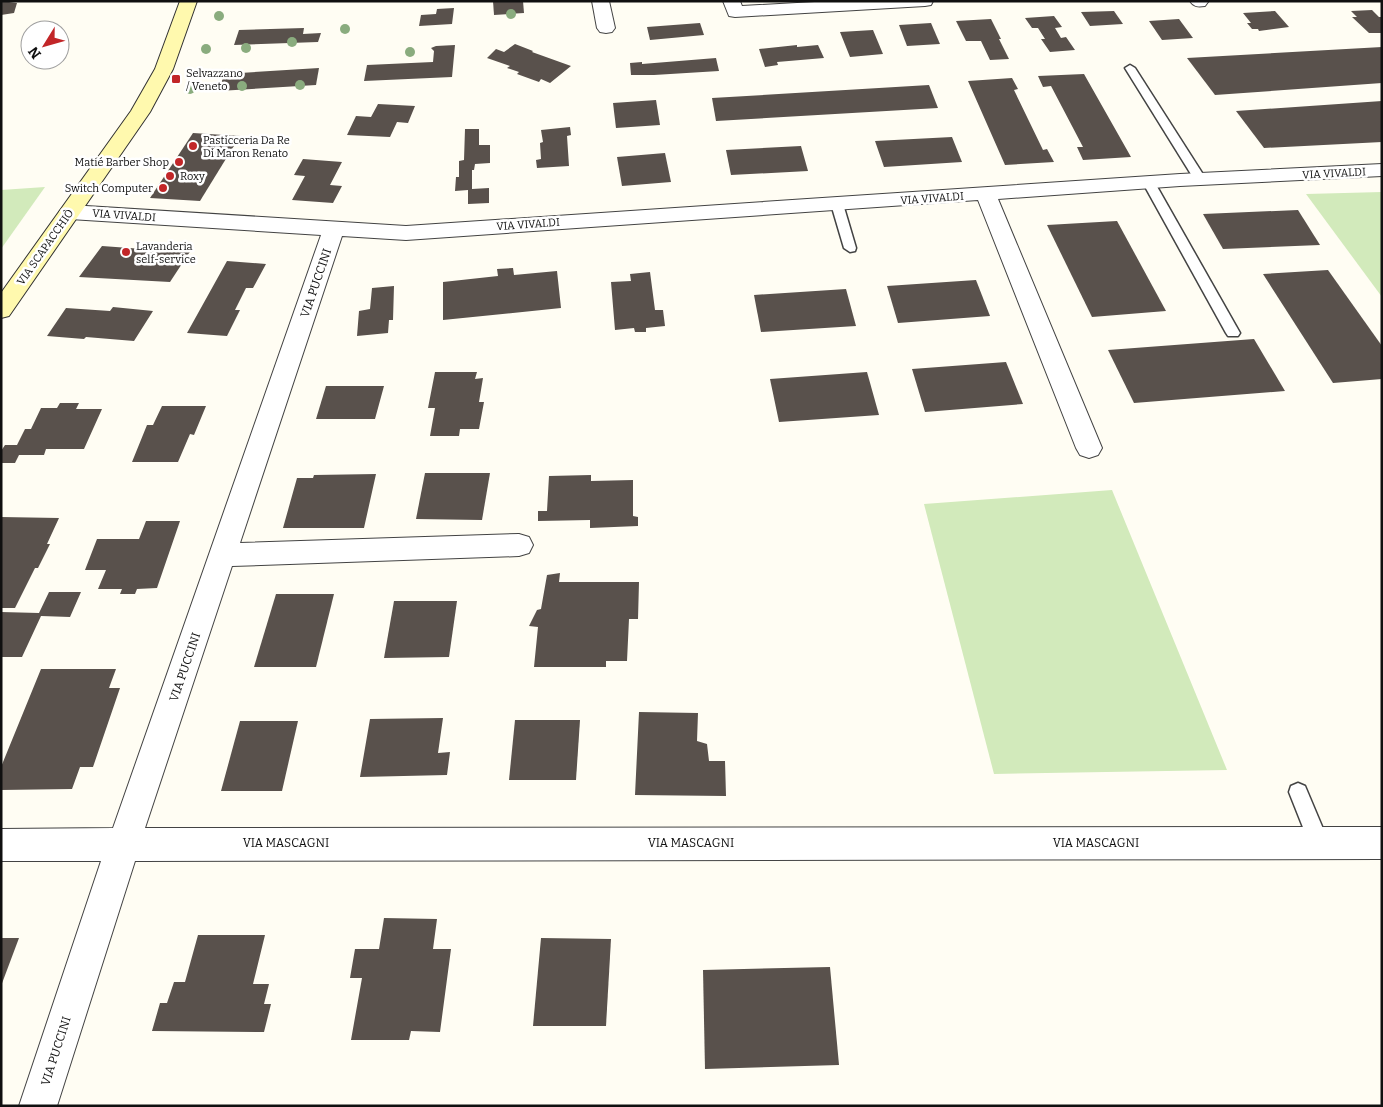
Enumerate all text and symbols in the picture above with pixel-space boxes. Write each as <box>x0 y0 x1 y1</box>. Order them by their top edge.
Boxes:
north arrow <box>20 20 70 70</box>
text: N <box>25 43 45 62</box>
place label: Selvazzano / Veneto <box>186 67 243 93</box>
marker: Selvazzano / Veneto <box>170 73 182 85</box>
place label: Pasticceria Da Re Di Maron Renato <box>203 134 290 160</box>
marker: Pasticceria Da Re Di Maron Renato <box>187 140 199 152</box>
place label: Matié Barber Shop <box>75 156 169 169</box>
marker: Matié Barber Shop <box>173 156 185 168</box>
street label: VIA VIVALDI <box>1302 165 1366 182</box>
marker: Roxy <box>164 170 176 182</box>
place label: Roxy <box>180 170 205 183</box>
place label: Switch Computer <box>65 182 153 195</box>
marker: Switch Computer <box>157 182 169 194</box>
street label: VIA VIVALDI <box>900 190 964 207</box>
street label: VIA SCAPACCHIÒ <box>13 206 77 288</box>
street label: VIA VIVALDI <box>92 207 156 224</box>
street label: VIA VIVALDI <box>496 216 560 233</box>
place label: Lavanderia self-service <box>136 240 196 266</box>
marker: Lavanderia self-service <box>120 246 132 258</box>
street label: VIA PUCCINI <box>298 247 334 319</box>
street label: VIA PUCCINI <box>167 631 203 703</box>
street label: VIA MASCAGNI <box>243 836 329 850</box>
street label: VIA MASCAGNI <box>648 836 734 850</box>
street label: VIA MASCAGNI <box>1053 836 1139 850</box>
street label: VIA PUCCINI <box>38 1015 74 1087</box>

